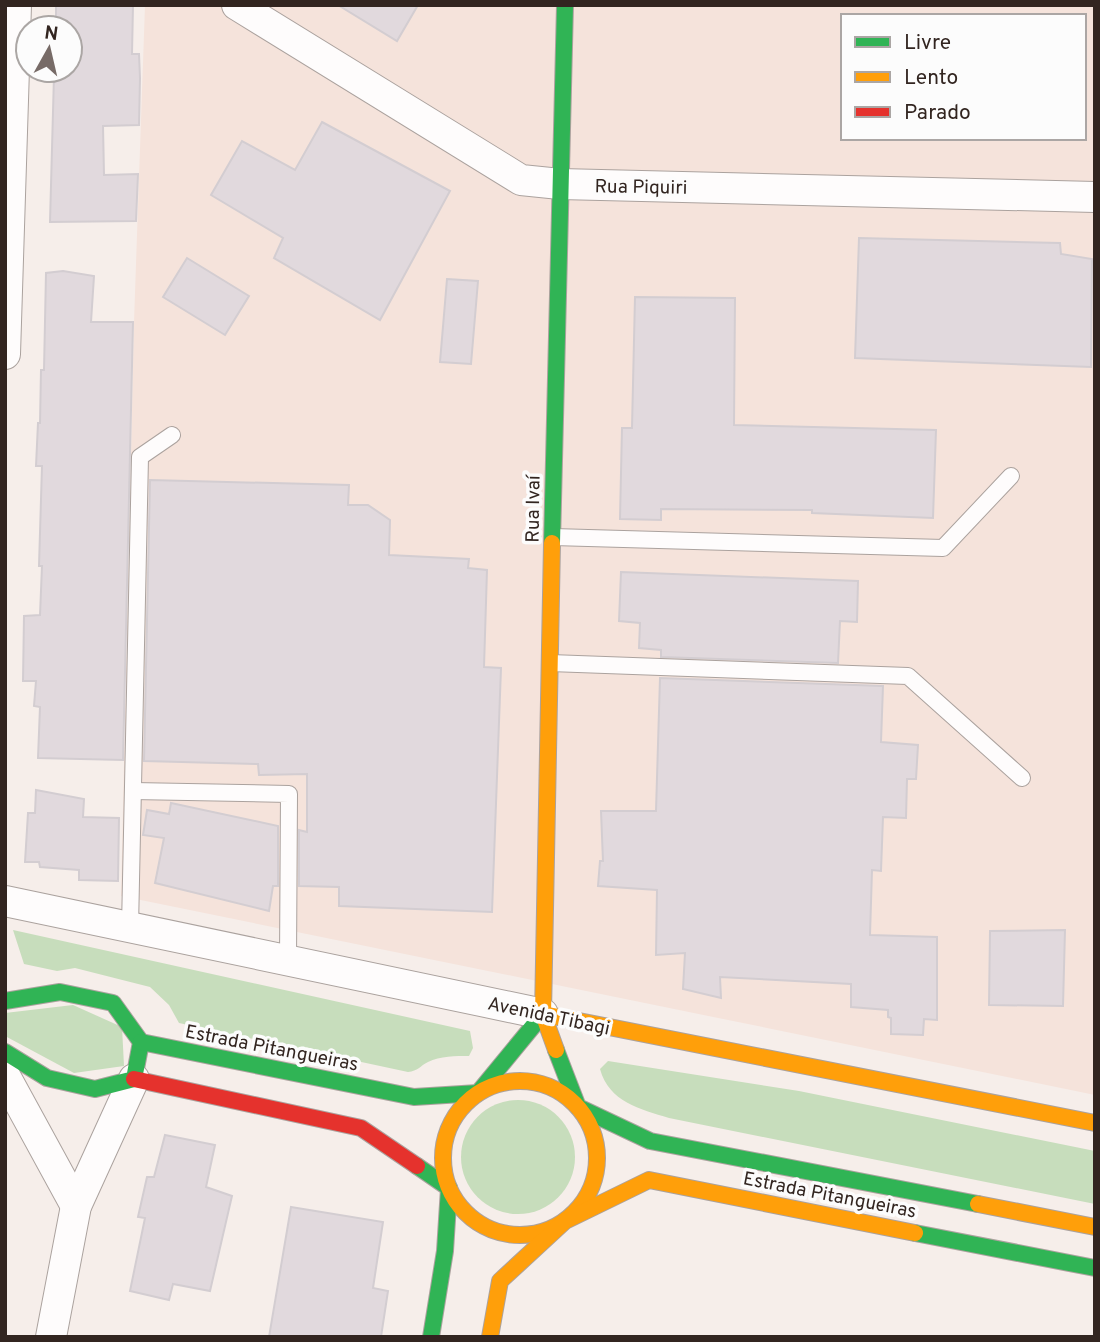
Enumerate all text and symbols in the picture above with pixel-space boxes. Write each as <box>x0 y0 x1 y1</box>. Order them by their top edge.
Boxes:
north arrow <box>14 14 84 84</box>
legend <box>841 14 1086 140</box>
text: N <box>43 21 60 47</box>
text: Livre <box>904 30 951 57</box>
text: Lento <box>904 65 958 92</box>
text: Parado <box>904 100 971 127</box>
street label: Rua Piquiri <box>594 175 688 201</box>
street label: Rua Ivaí <box>521 473 547 543</box>
street label: Avenida Tibagi <box>485 992 612 1042</box>
street label: Estrada Pitangueiras <box>183 1020 360 1078</box>
street label: Estrada Pitangueiras <box>741 1167 918 1225</box>

